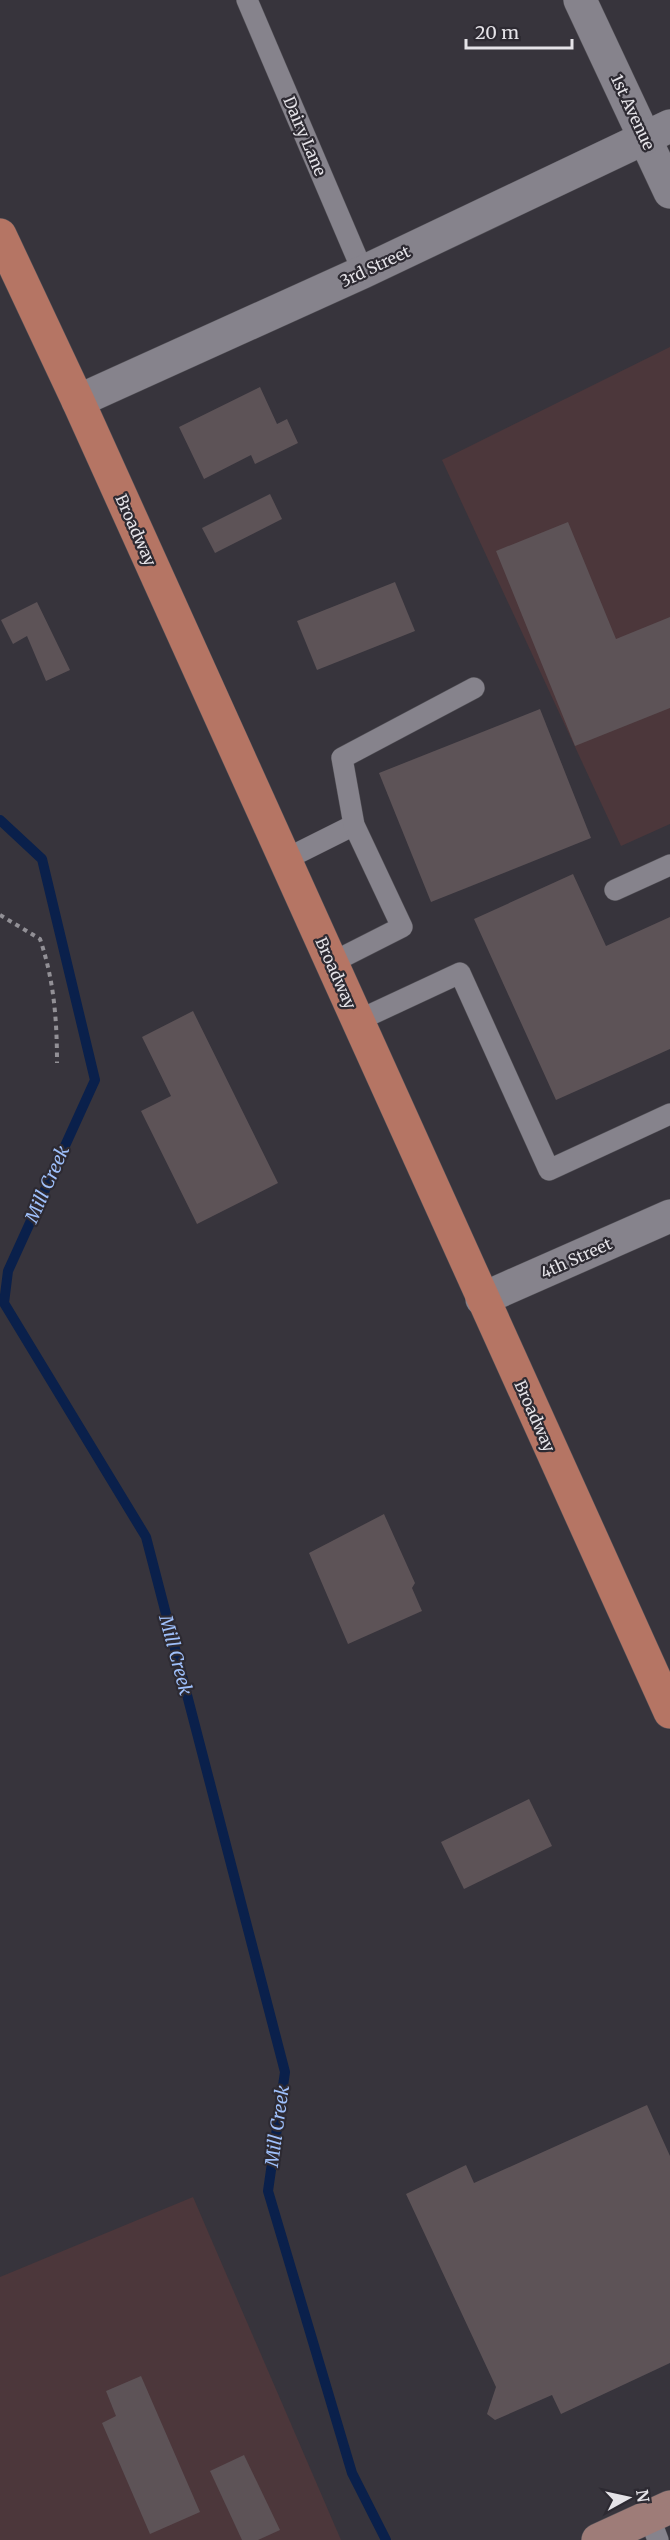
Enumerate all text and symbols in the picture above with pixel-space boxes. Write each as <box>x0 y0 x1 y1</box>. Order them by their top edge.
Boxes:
scale bar <box>466 12 572 50</box>
text: 20 m <box>475 21 519 44</box>
street label: 1st Avenue <box>607 71 659 153</box>
street label: Dairy Lane <box>279 93 331 179</box>
street label: 3rd Street <box>337 241 414 291</box>
street label: Broadway <box>111 491 161 570</box>
street label: Broadway <box>311 934 361 1013</box>
water label: Mill Creek <box>19 1142 74 1227</box>
street label: 4th Street <box>537 1233 615 1283</box>
street label: Broadway <box>510 1377 560 1456</box>
water label: Mill Creek <box>154 1611 198 1698</box>
water label: Mill Creek <box>260 2084 294 2169</box>
north arrow <box>598 2468 658 2528</box>
text: N <box>632 2488 654 2504</box>

